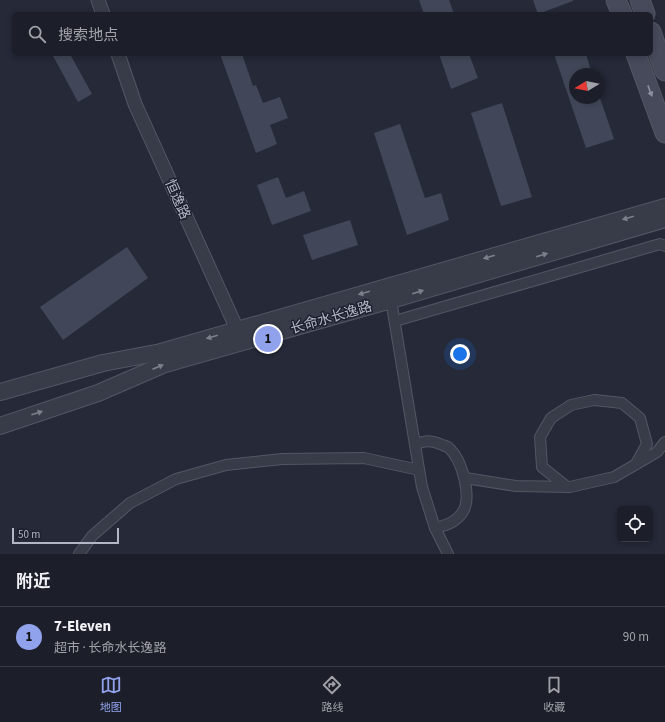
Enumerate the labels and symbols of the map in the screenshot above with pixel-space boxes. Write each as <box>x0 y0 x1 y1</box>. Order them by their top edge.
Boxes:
north arrow <box>569 68 605 104</box>
one-way arrow <box>647 85 653 97</box>
street label: 恒逸路 <box>159 176 195 223</box>
one-way arrow <box>621 215 633 221</box>
one-way arrow <box>537 252 549 258</box>
one-way arrow <box>483 255 495 261</box>
one-way arrow <box>412 289 424 295</box>
one-way arrow <box>358 290 370 296</box>
street label: 长命水长逸路 <box>288 297 374 339</box>
pin: 1 <box>255 324 281 354</box>
one-way arrow <box>206 334 218 340</box>
your location <box>450 344 470 364</box>
one-way arrow <box>153 364 164 370</box>
one-way arrow <box>31 410 43 416</box>
scale bar <box>12 526 119 545</box>

